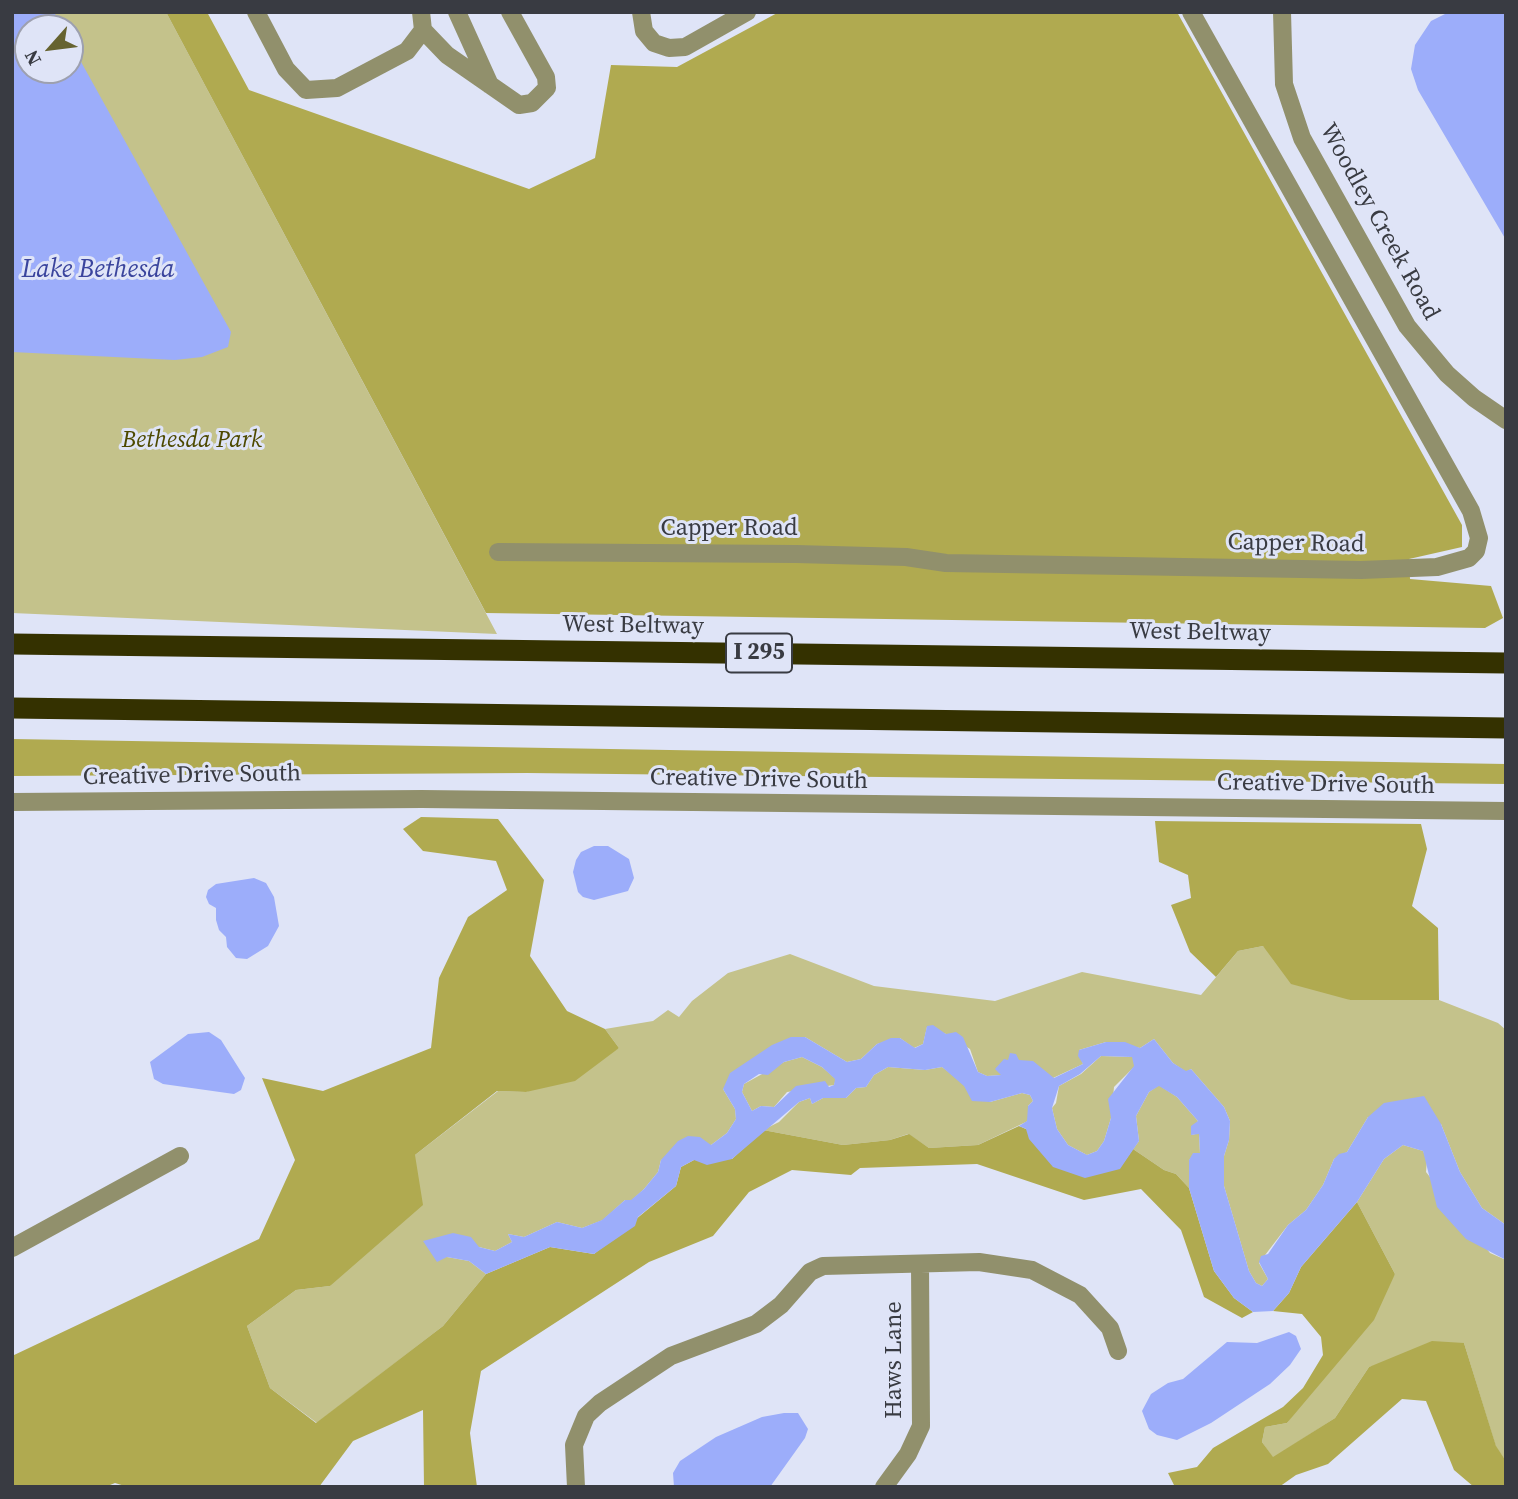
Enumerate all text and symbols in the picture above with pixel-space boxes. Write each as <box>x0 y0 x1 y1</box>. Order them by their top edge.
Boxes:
north arrow <box>14 14 84 84</box>
text: N <box>17 46 47 70</box>
street label: Woodley Creek Road <box>1313 118 1445 326</box>
water label: Lake Bethesda <box>21 254 175 286</box>
park label: Bethesda Park <box>122 427 262 455</box>
street label: Capper Road <box>661 515 797 543</box>
street label: Capper Road <box>1227 528 1365 560</box>
street label: West Beltway <box>562 610 704 642</box>
street label: West Beltway <box>1129 617 1271 649</box>
road number: I 295 <box>726 634 792 673</box>
street label: Creative Drive South <box>83 760 301 792</box>
street label: Creative Drive South <box>650 764 868 796</box>
street label: Creative Drive South <box>1217 769 1435 801</box>
street label: Haws Lane <box>881 1301 909 1419</box>

